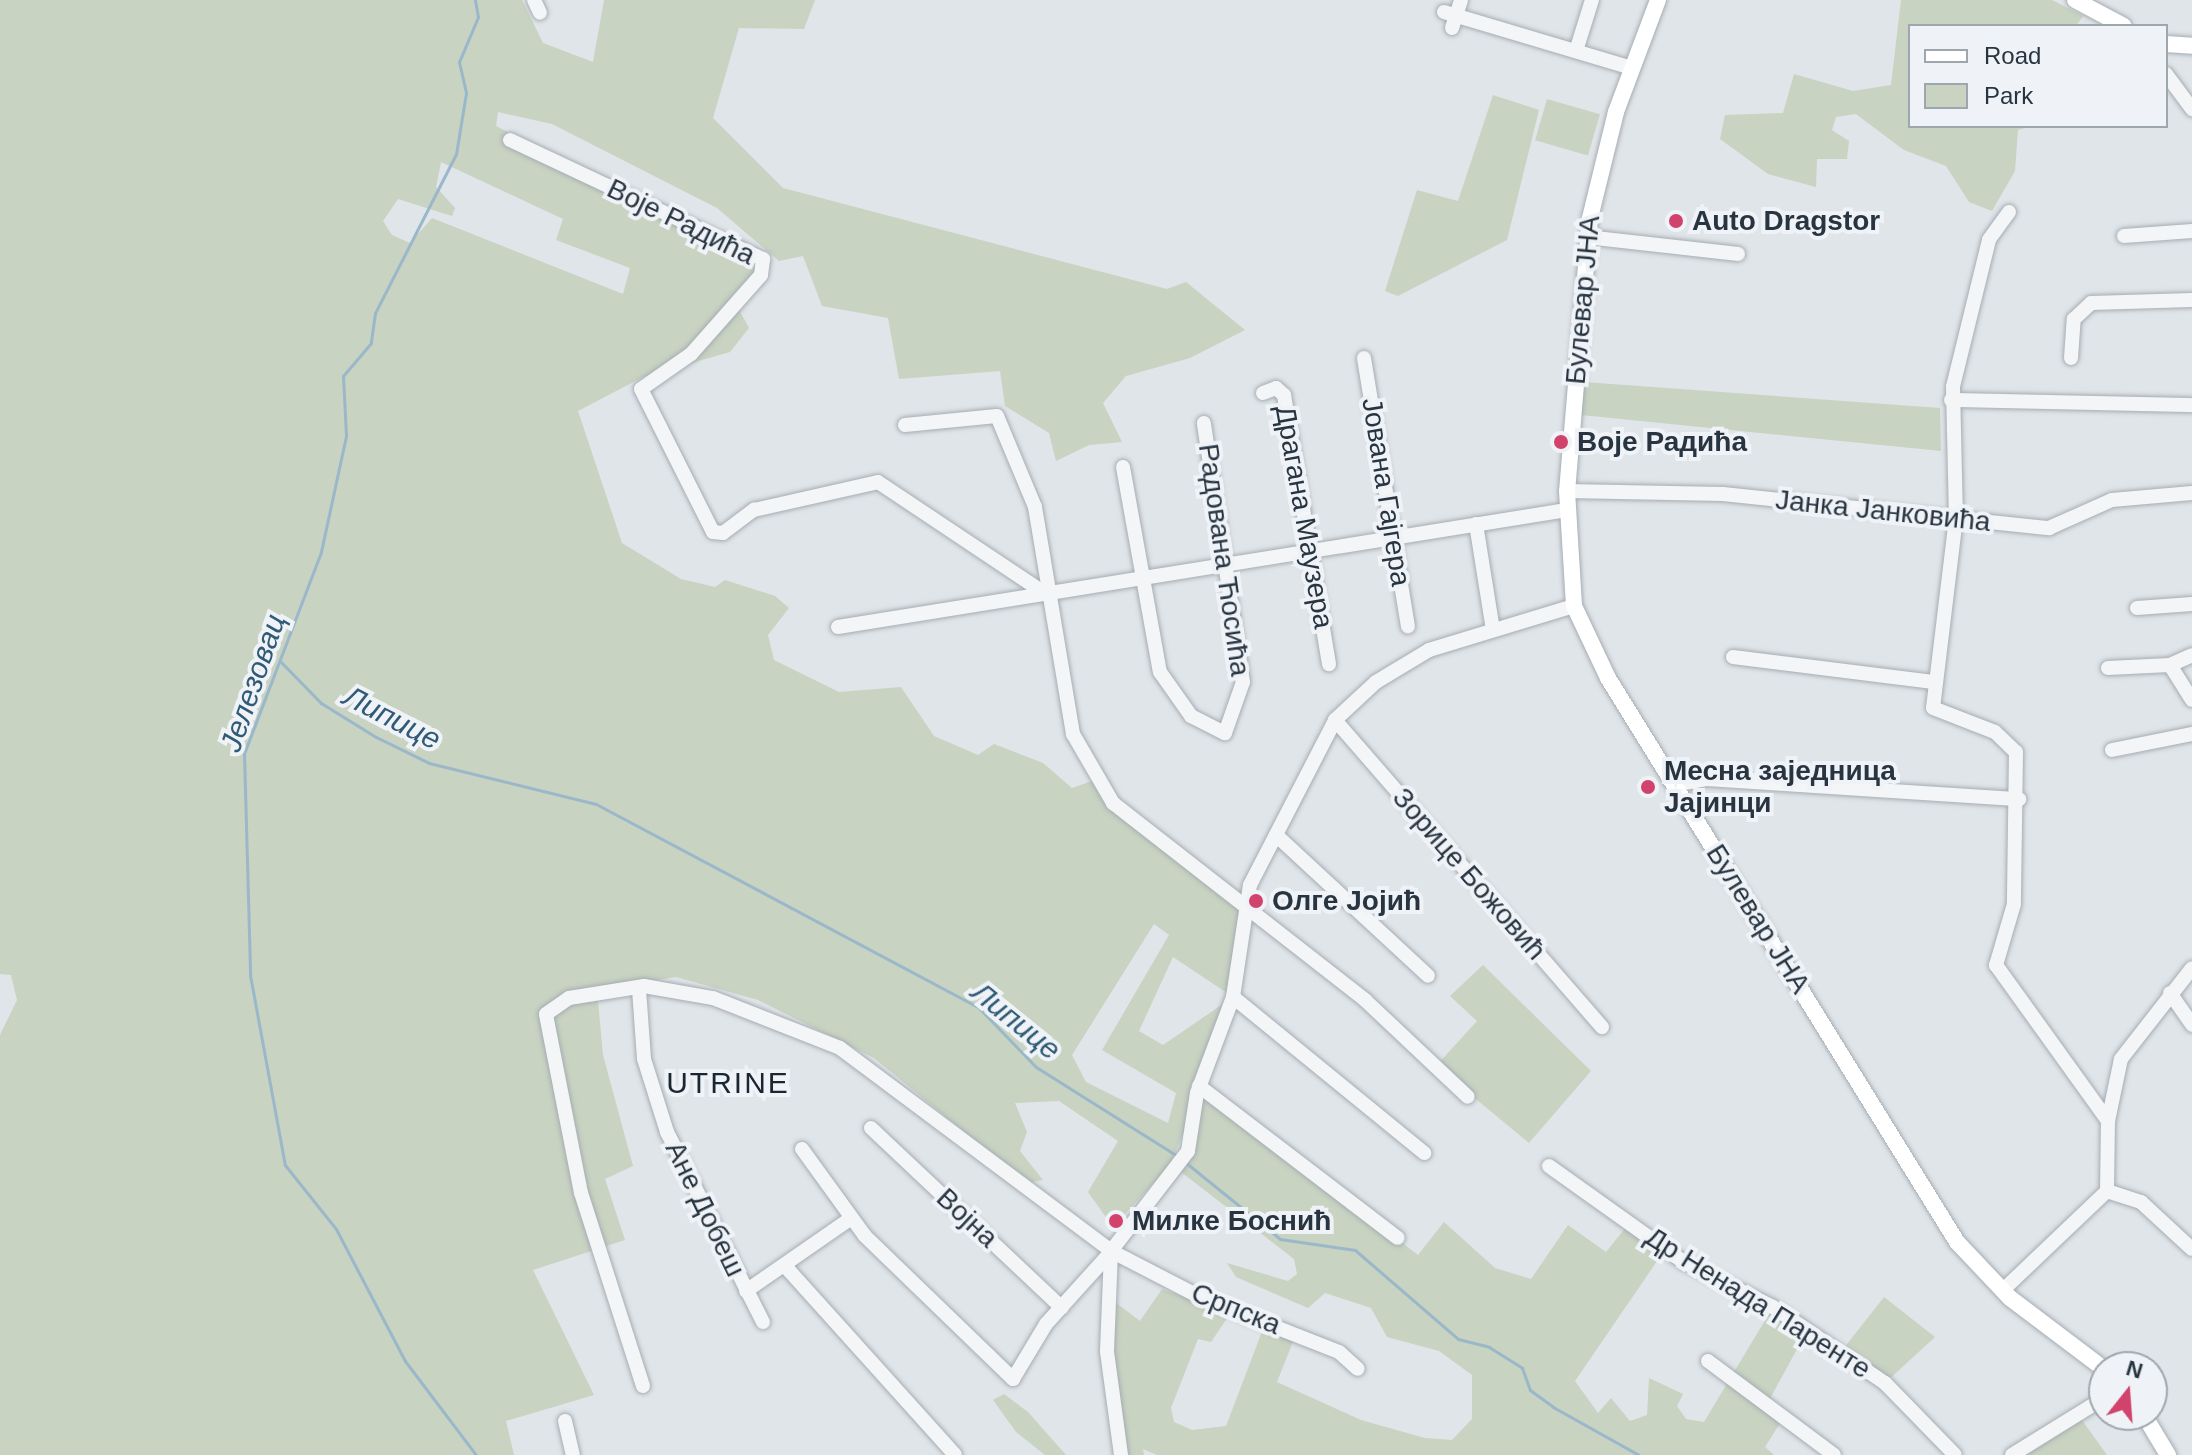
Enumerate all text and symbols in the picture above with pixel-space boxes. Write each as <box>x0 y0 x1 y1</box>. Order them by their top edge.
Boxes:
legend <box>1908 24 2168 128</box>
text: Road <box>1984 42 2041 69</box>
text: Park <box>1984 82 2033 109</box>
street label: Воје Радића <box>602 172 760 272</box>
place label: Auto Dragstor <box>1692 204 1880 238</box>
marker: Auto Dragstor <box>1667 212 1685 230</box>
street label: Булевар ЈНА <box>1559 214 1607 386</box>
street label: Јована Гајгера <box>1355 395 1417 589</box>
street label: Драгана Маузера <box>1268 403 1340 631</box>
place label: Воје Радића <box>1577 425 1747 459</box>
marker: Воје Радића <box>1552 433 1570 451</box>
street label: Радована Ћосића <box>1191 442 1257 678</box>
street label: Јанка Јанковића <box>1774 483 1992 539</box>
water label: Јелезовац <box>213 609 293 757</box>
water label: Липице <box>337 678 447 758</box>
place label: Месна заједница Јајинци <box>1664 754 1896 820</box>
marker: Месна заједница Јајинци <box>1639 778 1657 796</box>
street label: Зорице Божовић <box>1385 781 1553 967</box>
street label: Булевар ЈНА <box>1699 838 1817 1000</box>
place label: Олге Јојић <box>1272 884 1421 918</box>
marker: Олге Јојић <box>1247 892 1265 910</box>
water label: Липице <box>964 974 1068 1068</box>
district label: UTRINE <box>666 1065 790 1101</box>
street label: Ане Добеш <box>658 1136 752 1282</box>
street label: Војна <box>929 1181 1005 1255</box>
place label: Милке Боснић <box>1132 1204 1331 1238</box>
marker: Милке Боснић <box>1107 1212 1125 1230</box>
street label: Др Ненада Паренте <box>1639 1220 1877 1386</box>
street label: Српска <box>1186 1276 1286 1342</box>
north arrow <box>2088 1351 2168 1431</box>
text: N <box>2123 1355 2146 1384</box>

